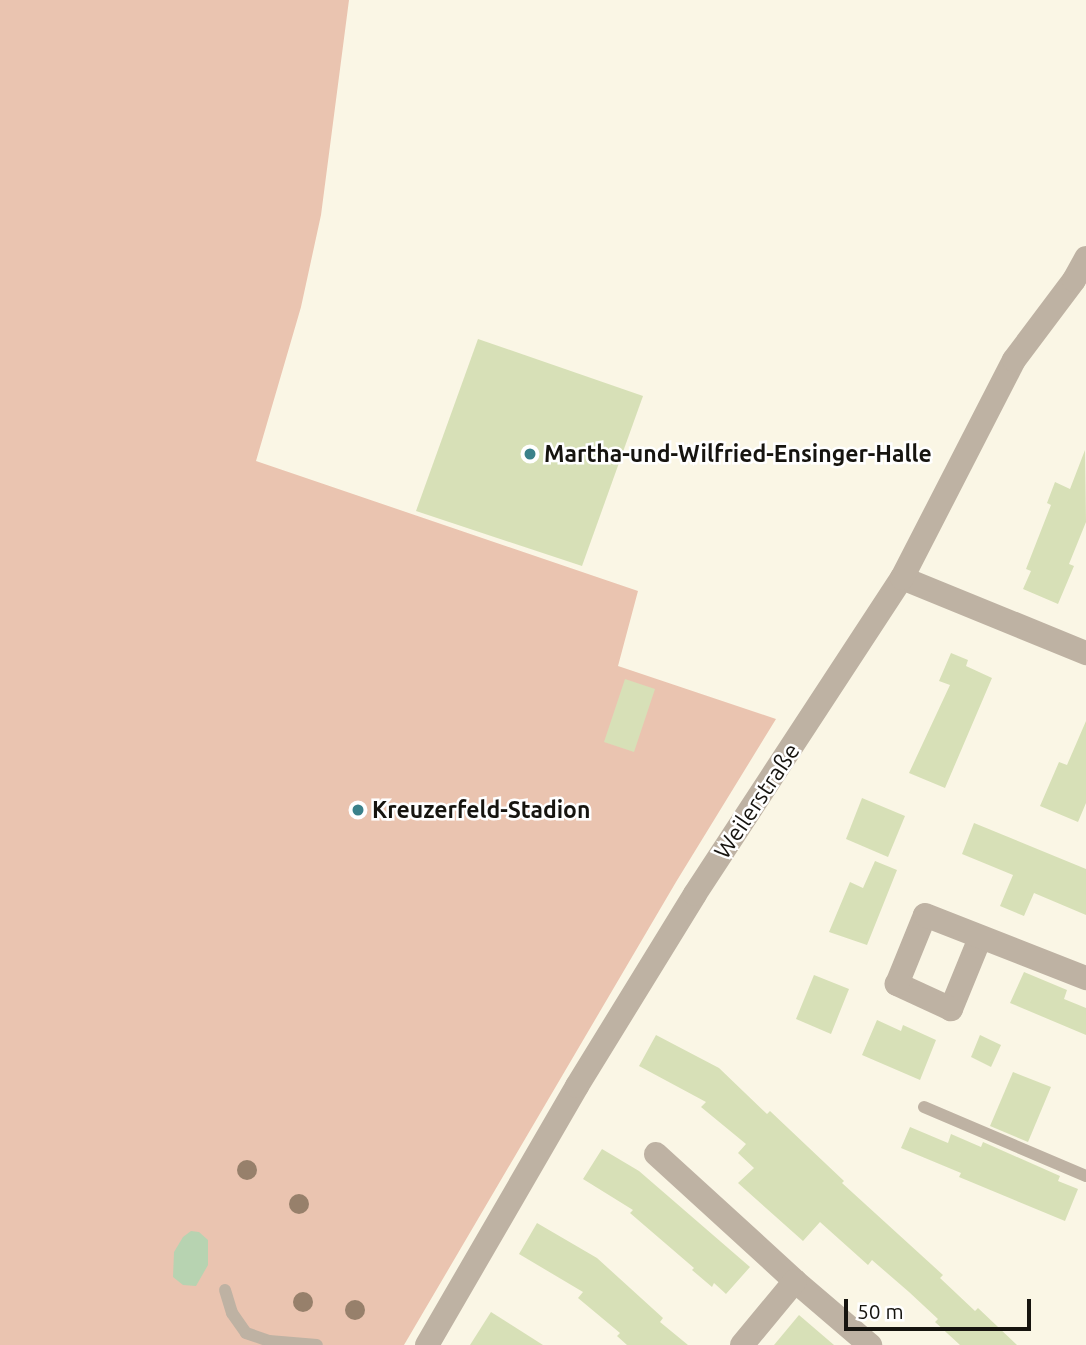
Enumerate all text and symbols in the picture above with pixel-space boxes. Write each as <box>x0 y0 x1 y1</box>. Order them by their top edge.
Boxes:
place label: Martha-und-Wilfried-Ensinger-Halle <box>544 440 932 468</box>
marker: Martha-und-Wilfried-Ensinger-Halle <box>522 446 538 462</box>
street label: Weilerstraße <box>708 738 806 864</box>
place label: Kreuzerfeld-Stadion <box>372 796 590 824</box>
marker: Kreuzerfeld-Stadion <box>350 802 366 818</box>
scale bar <box>848 1286 1035 1330</box>
text: 50 m <box>857 1299 904 1323</box>

